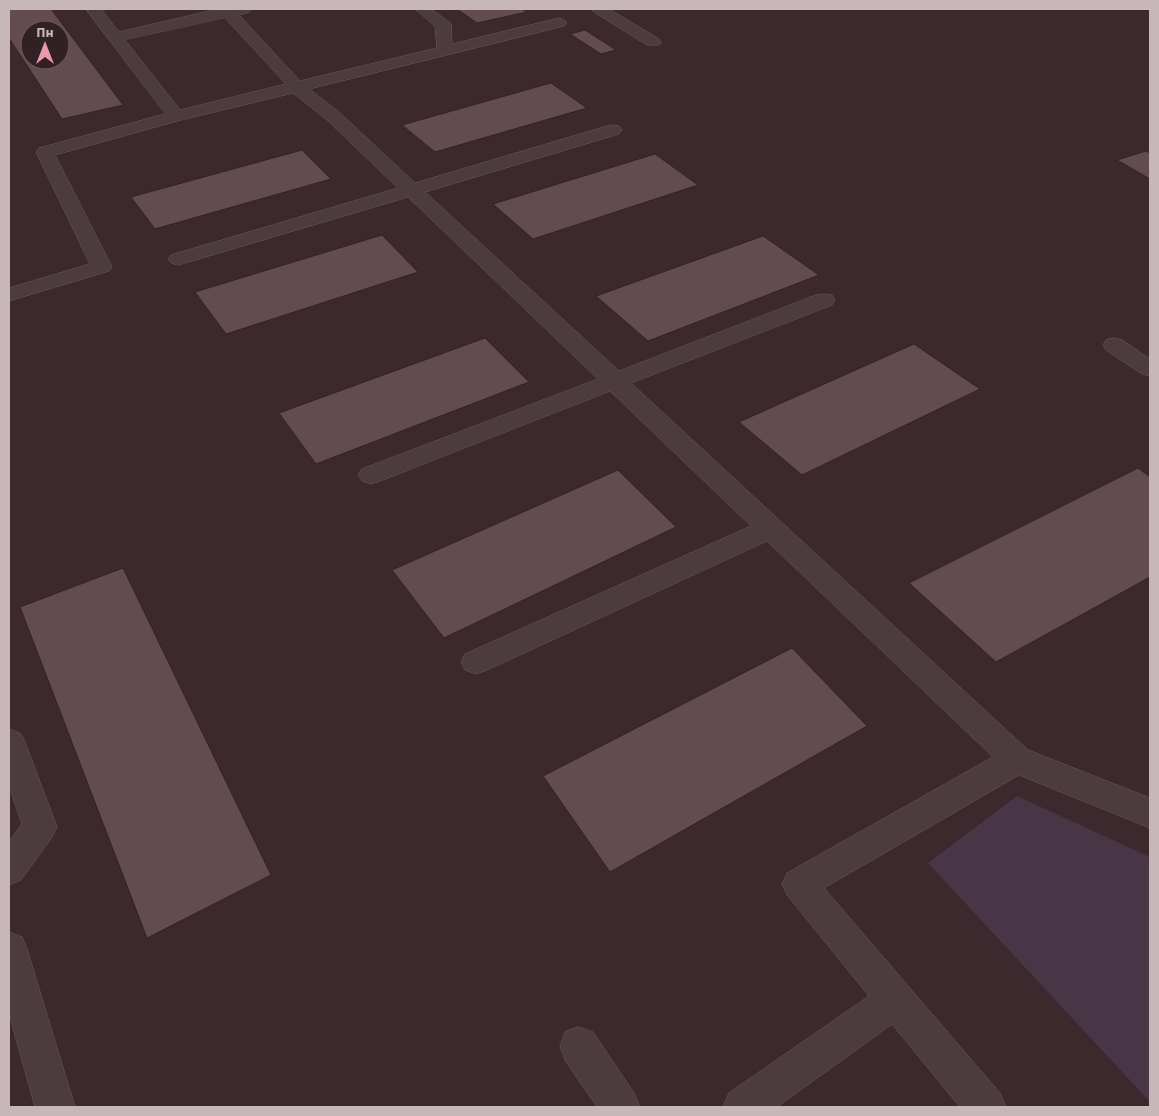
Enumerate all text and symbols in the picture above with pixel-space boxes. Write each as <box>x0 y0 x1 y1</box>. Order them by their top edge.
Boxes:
north arrow <box>20 20 70 70</box>
text: Пн <box>36 23 54 43</box>

